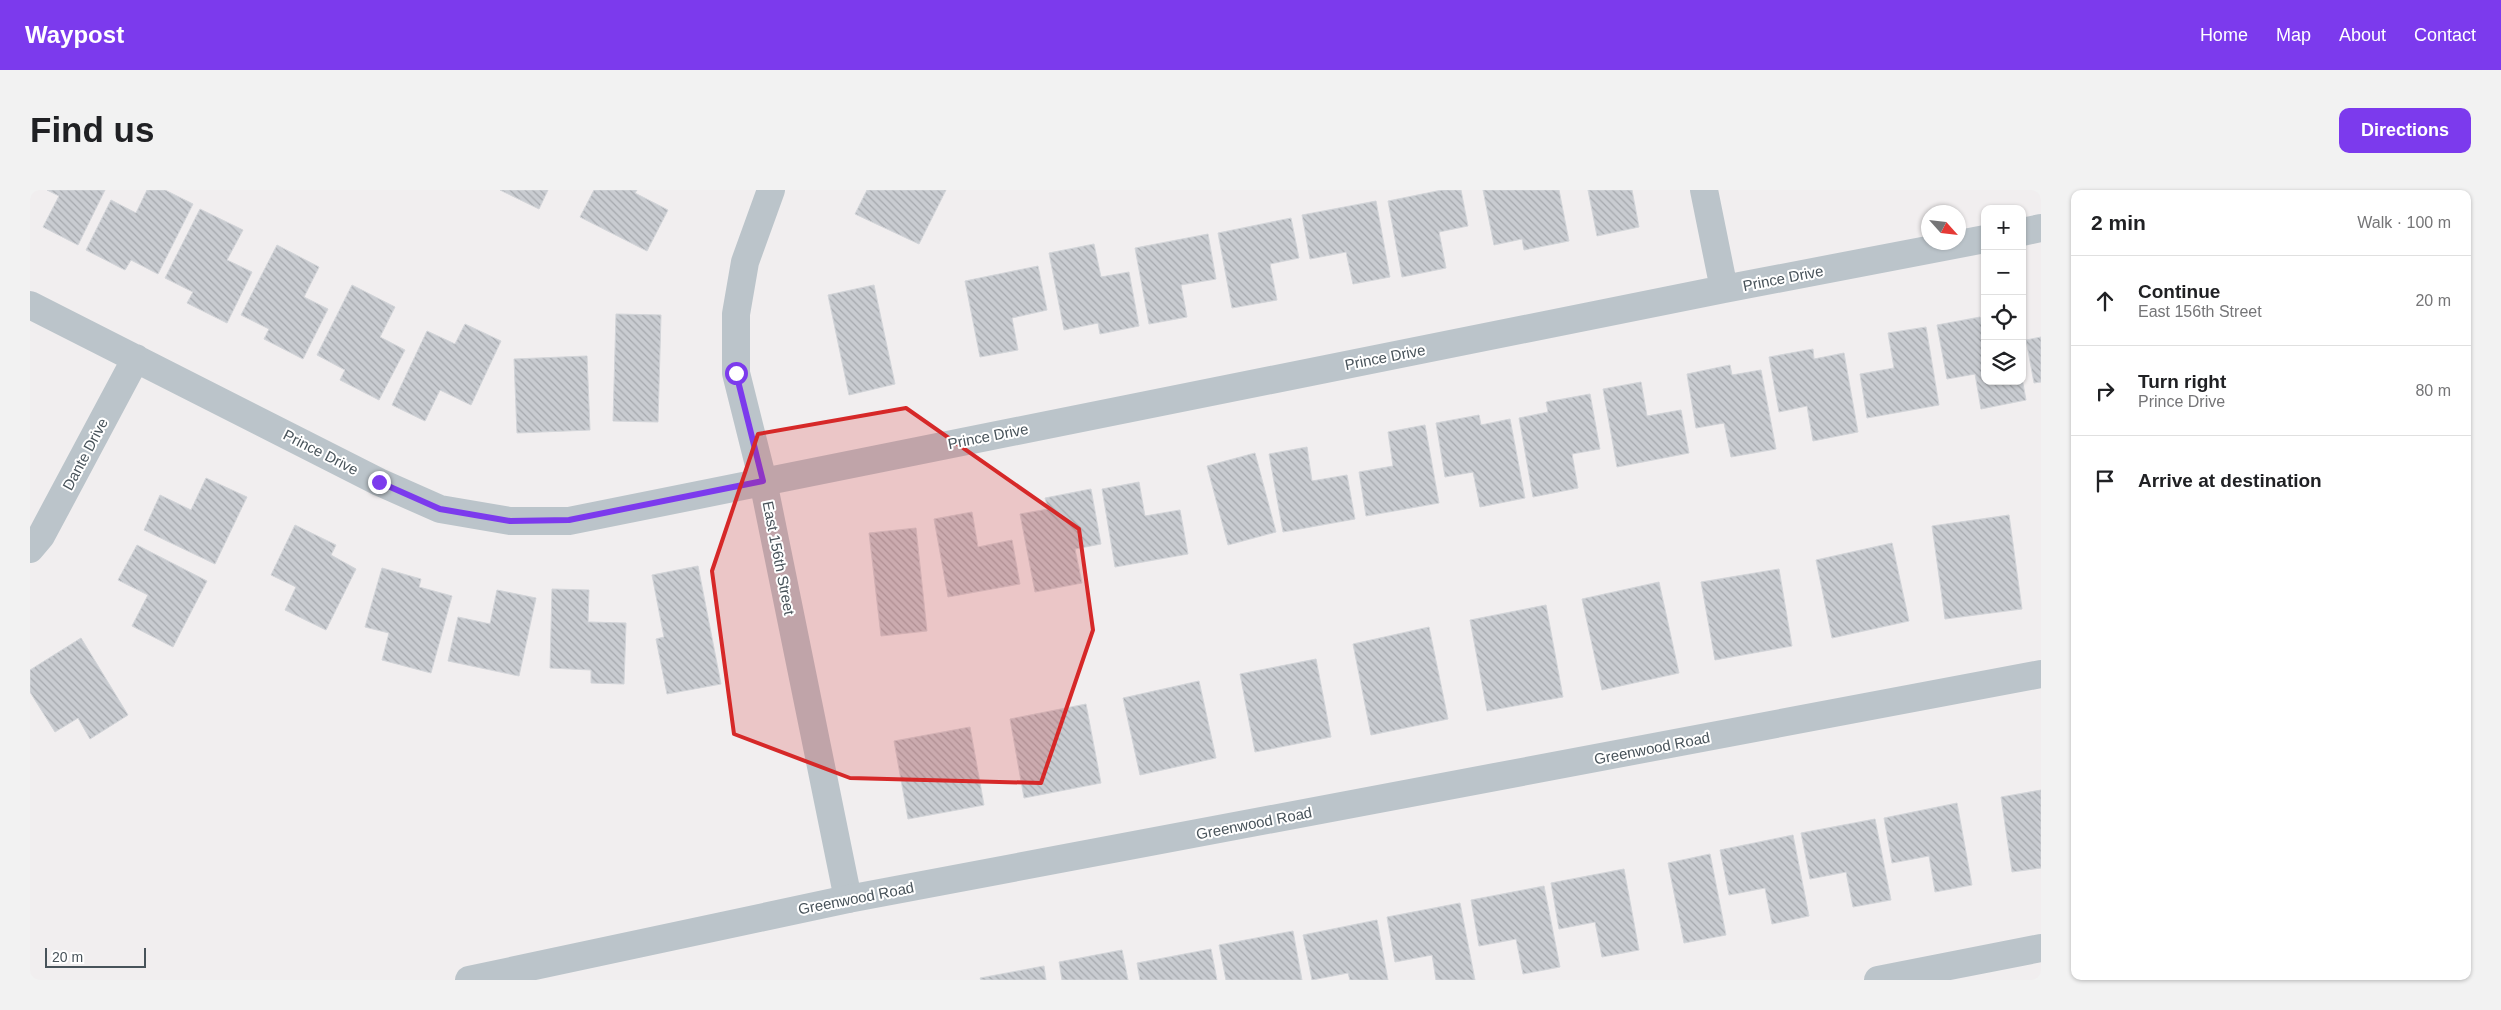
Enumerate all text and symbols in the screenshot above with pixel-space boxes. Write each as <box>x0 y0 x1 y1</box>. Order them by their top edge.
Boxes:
text: Waypost <box>25 21 124 48</box>
text: Home <box>2200 25 2248 45</box>
text: Map <box>2276 25 2311 45</box>
text: About <box>2339 25 2386 45</box>
text: Contact <box>2414 25 2476 45</box>
button: Directions <box>2339 108 2471 153</box>
text: Find us <box>30 110 154 149</box>
north arrow <box>1921 205 1966 250</box>
map controls <box>1981 205 2026 385</box>
button: + <box>1981 205 2026 250</box>
text: 2 min <box>2091 211 2146 234</box>
text: Walk · 100 m <box>2357 214 2451 231</box>
button: − <box>1981 250 2026 295</box>
street label: Prince Drive <box>1741 262 1825 294</box>
text: Continue <box>2138 281 2220 302</box>
icon: ahead <box>2091 287 2119 315</box>
text: 20 m <box>2415 292 2451 309</box>
button: locate <box>1981 295 2026 340</box>
text: East 156th Street <box>2138 303 2262 320</box>
button: layers <box>1981 340 2026 385</box>
street label: Prince Drive <box>1343 341 1427 373</box>
route start <box>725 362 748 385</box>
text: Turn right <box>2138 371 2226 392</box>
icon: right <box>2091 377 2119 405</box>
text: 80 m <box>2415 382 2451 399</box>
text: Prince Drive <box>2138 393 2225 410</box>
street label: Dante Drive <box>59 415 111 493</box>
street label: Prince Drive <box>946 420 1030 452</box>
street label: Prince Drive <box>281 426 361 478</box>
icon: arrive <box>2091 467 2119 495</box>
text: Arrive at destination <box>2138 470 2322 491</box>
route end <box>368 471 391 494</box>
street label: East 156th Street <box>760 499 799 617</box>
street label: Greenwood Road <box>1593 728 1711 768</box>
street label: Greenwood Road <box>1195 803 1313 843</box>
street label: Greenwood Road <box>797 878 915 918</box>
scale bar <box>45 945 146 968</box>
text: 20 m <box>52 949 83 965</box>

